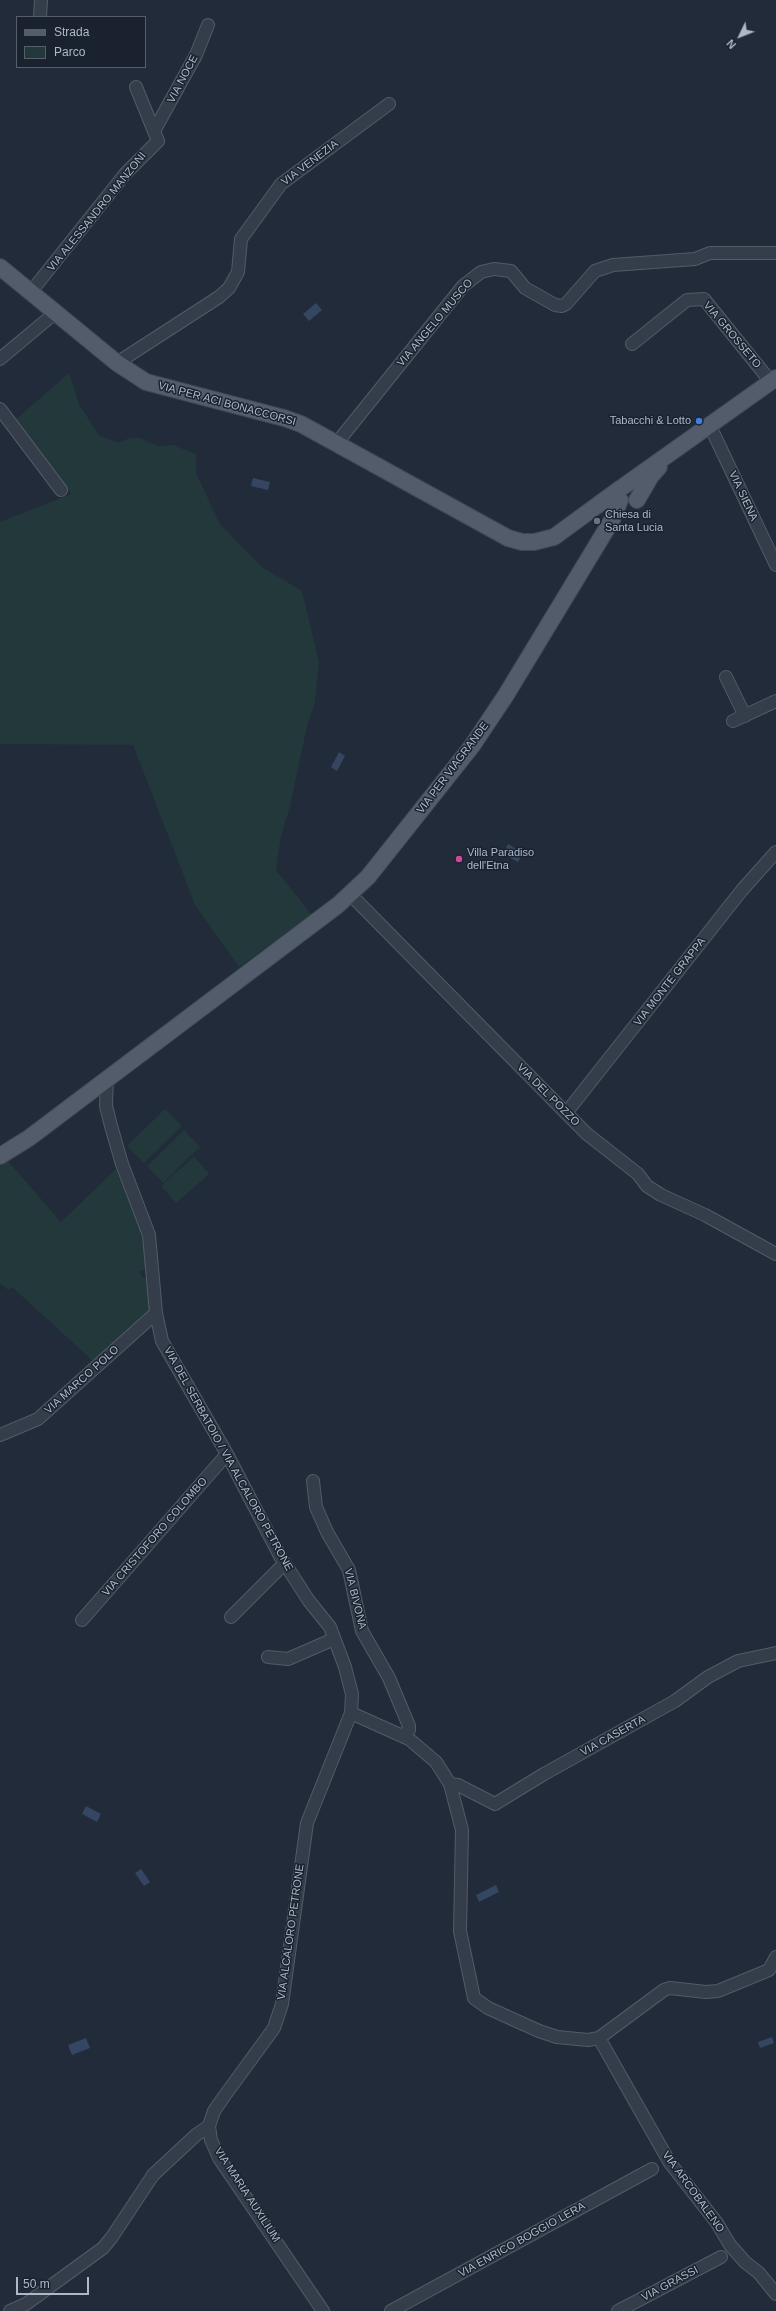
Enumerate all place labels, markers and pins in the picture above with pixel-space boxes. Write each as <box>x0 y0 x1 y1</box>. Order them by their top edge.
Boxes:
place label: Tabacchi & Lotto <box>610 414 691 428</box>
marker: Tabacchi & Lotto <box>694 416 704 426</box>
place label: Chiesa di Santa Lucia <box>605 508 663 534</box>
marker: Chiesa di Santa Lucia <box>592 516 602 526</box>
place label: Villa Paradiso dell'Etna <box>467 846 534 872</box>
marker: Villa Paradiso dell'Etna <box>454 854 464 864</box>

